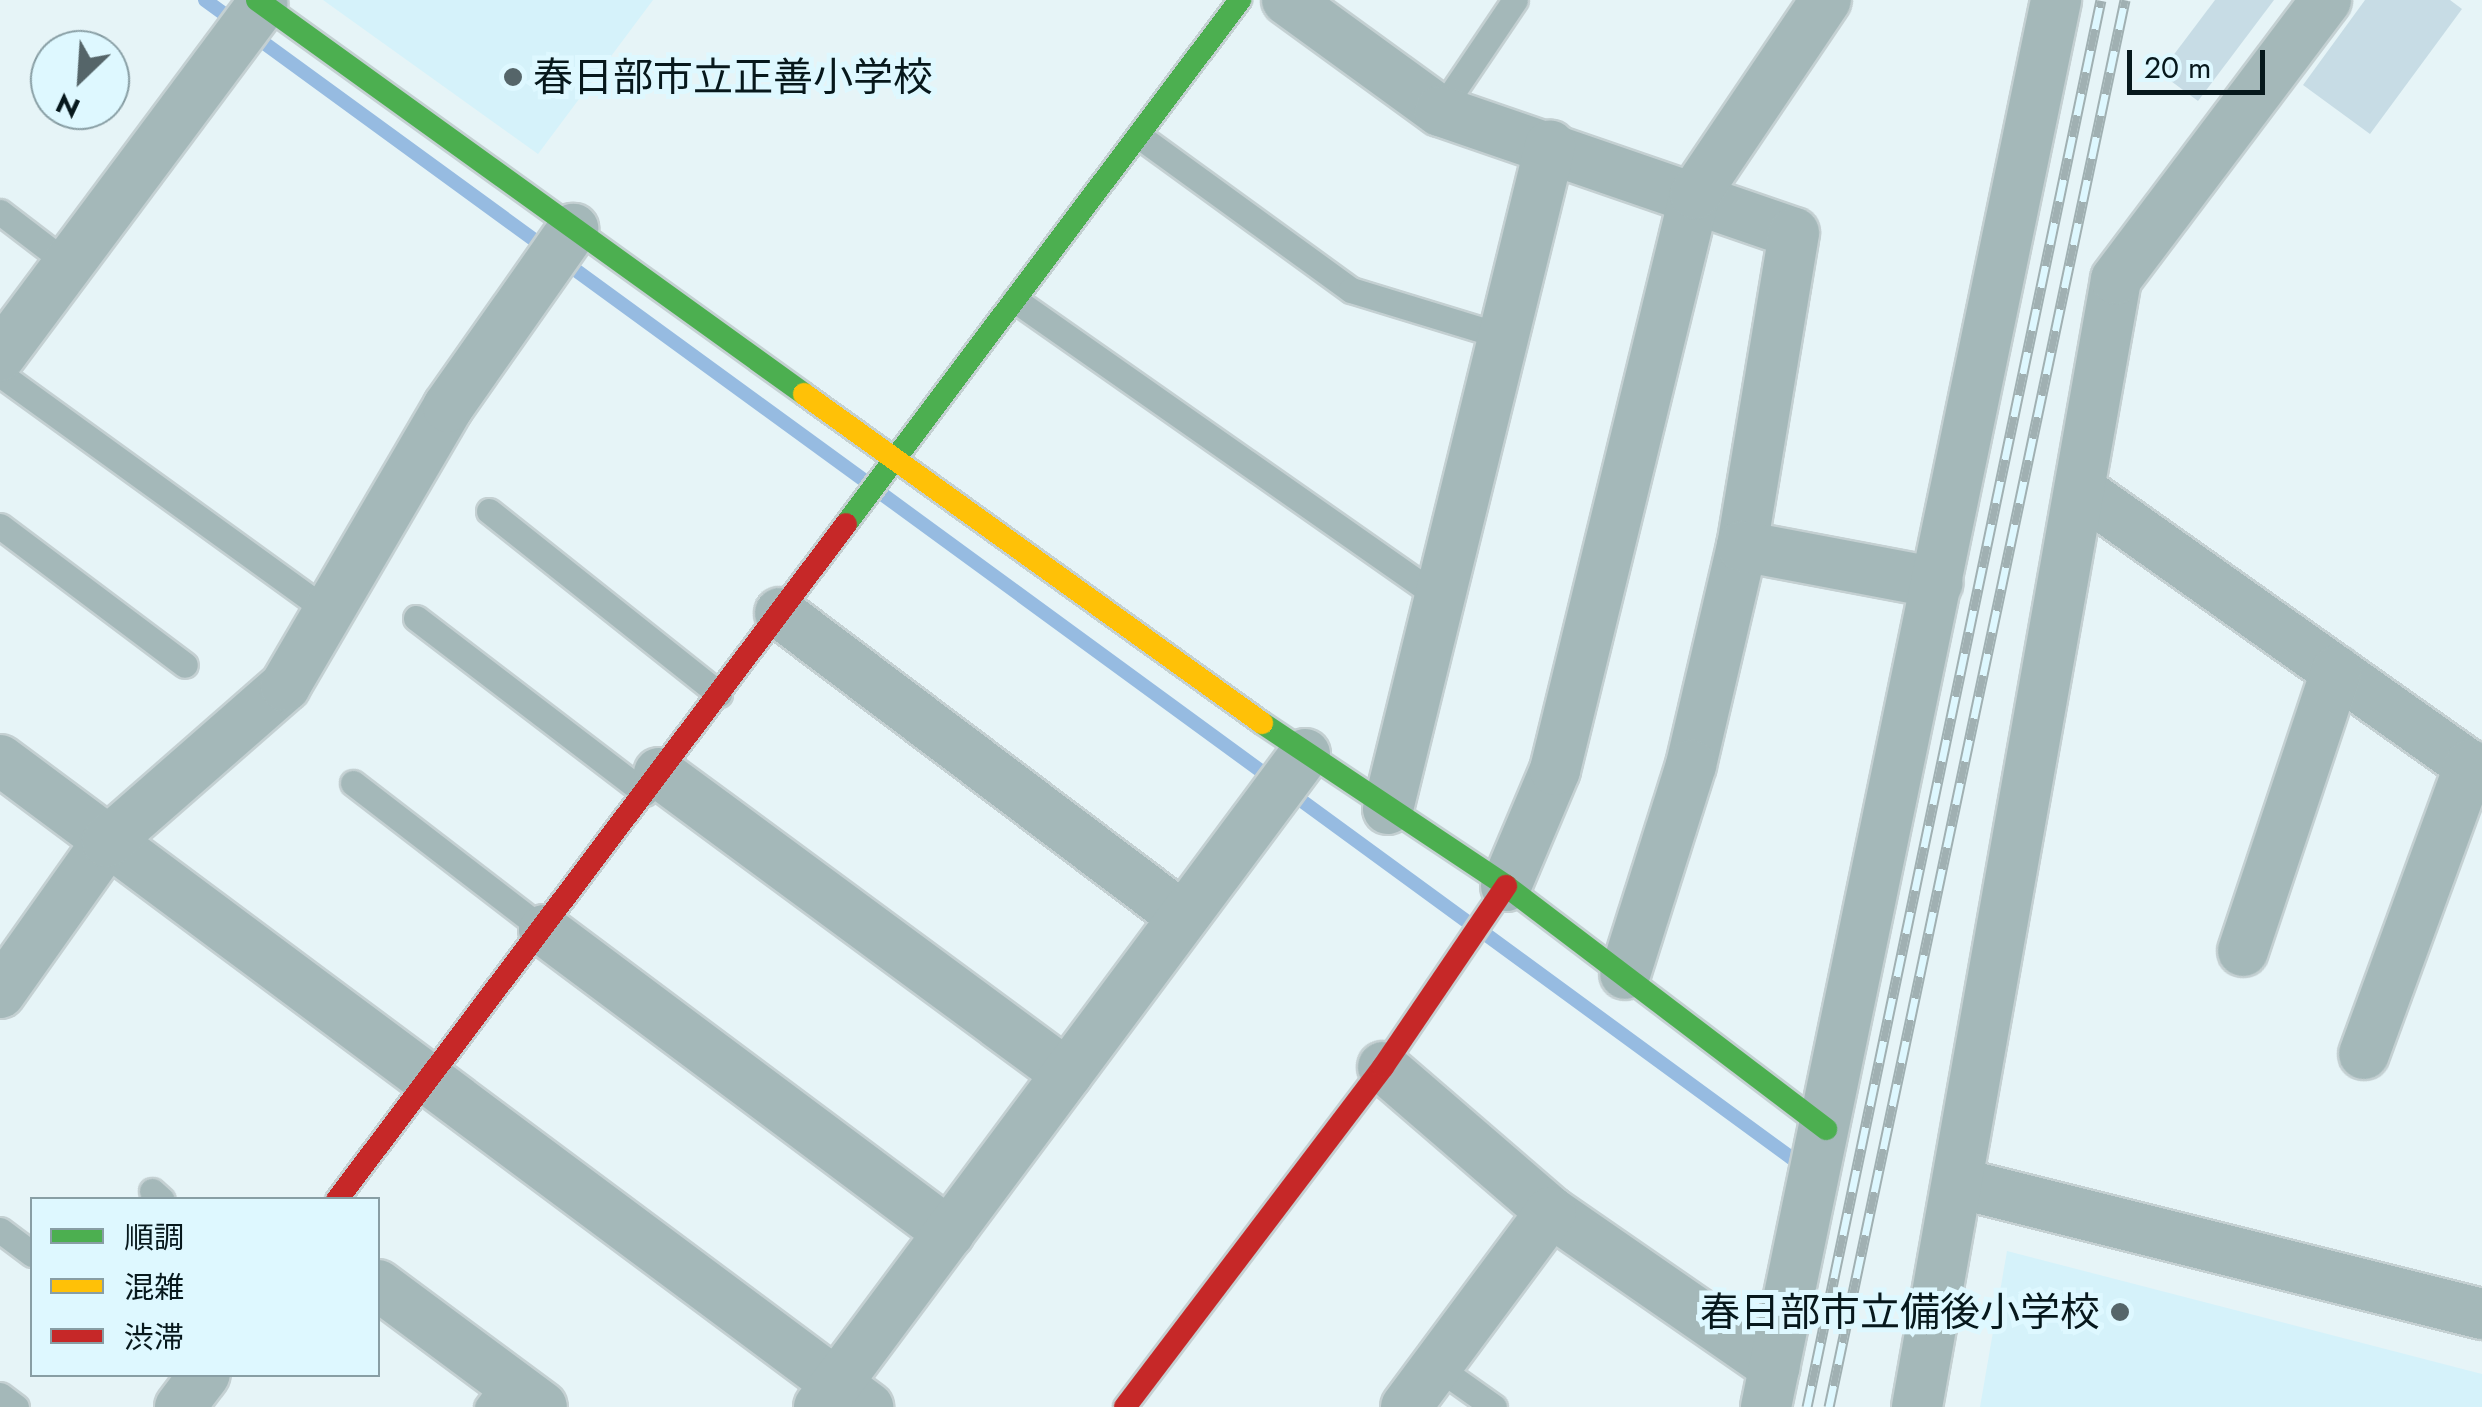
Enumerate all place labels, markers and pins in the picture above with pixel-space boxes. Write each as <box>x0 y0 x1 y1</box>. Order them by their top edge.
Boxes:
place label: 春日部市立正善小学校 <box>533 53 933 101</box>
marker: 春日部市立正善小学校 <box>502 66 524 88</box>
place label: 春日部市立備後小学校 <box>1700 1288 2100 1336</box>
marker: 春日部市立備後小学校 <box>2109 1301 2131 1323</box>

